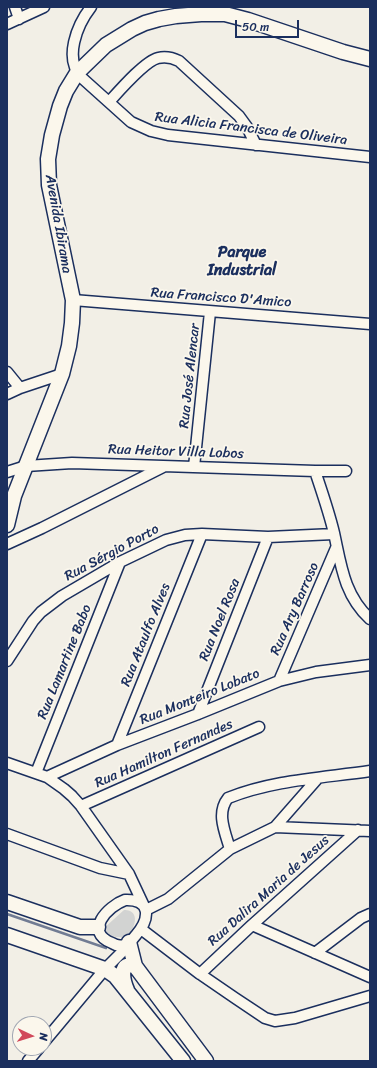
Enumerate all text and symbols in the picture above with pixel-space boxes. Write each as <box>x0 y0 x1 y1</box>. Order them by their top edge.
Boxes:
scale bar <box>237 12 301 38</box>
text: 50 m <box>242 16 269 38</box>
street label: Rua Alicia Francisca de Oliveira <box>154 109 348 149</box>
street label: Avenida Ibirama <box>41 173 75 275</box>
district label: Parque Industrial <box>207 243 277 281</box>
street label: Rua Francisco D'Amico <box>150 285 292 311</box>
street label: Rua José Alencar <box>176 323 204 429</box>
street label: Rua Heitor Villa Lobos <box>108 441 244 463</box>
street label: Rua Sérgio Porto <box>62 521 162 585</box>
street label: Rua Ary Barroso <box>267 560 323 658</box>
street label: Rua Noel Rosa <box>196 576 244 664</box>
street label: Rua Ataulfo Alves <box>118 581 174 689</box>
street label: Rua Lamartine Babo <box>34 602 96 722</box>
street label: Rua Monteiro Lobato <box>138 665 262 729</box>
street label: Rua Hamilton Fernandes <box>92 716 236 792</box>
street label: Rua Dalira Maria de Jesus <box>205 832 333 950</box>
north arrow <box>12 1016 52 1056</box>
text: N <box>34 1032 53 1041</box>

